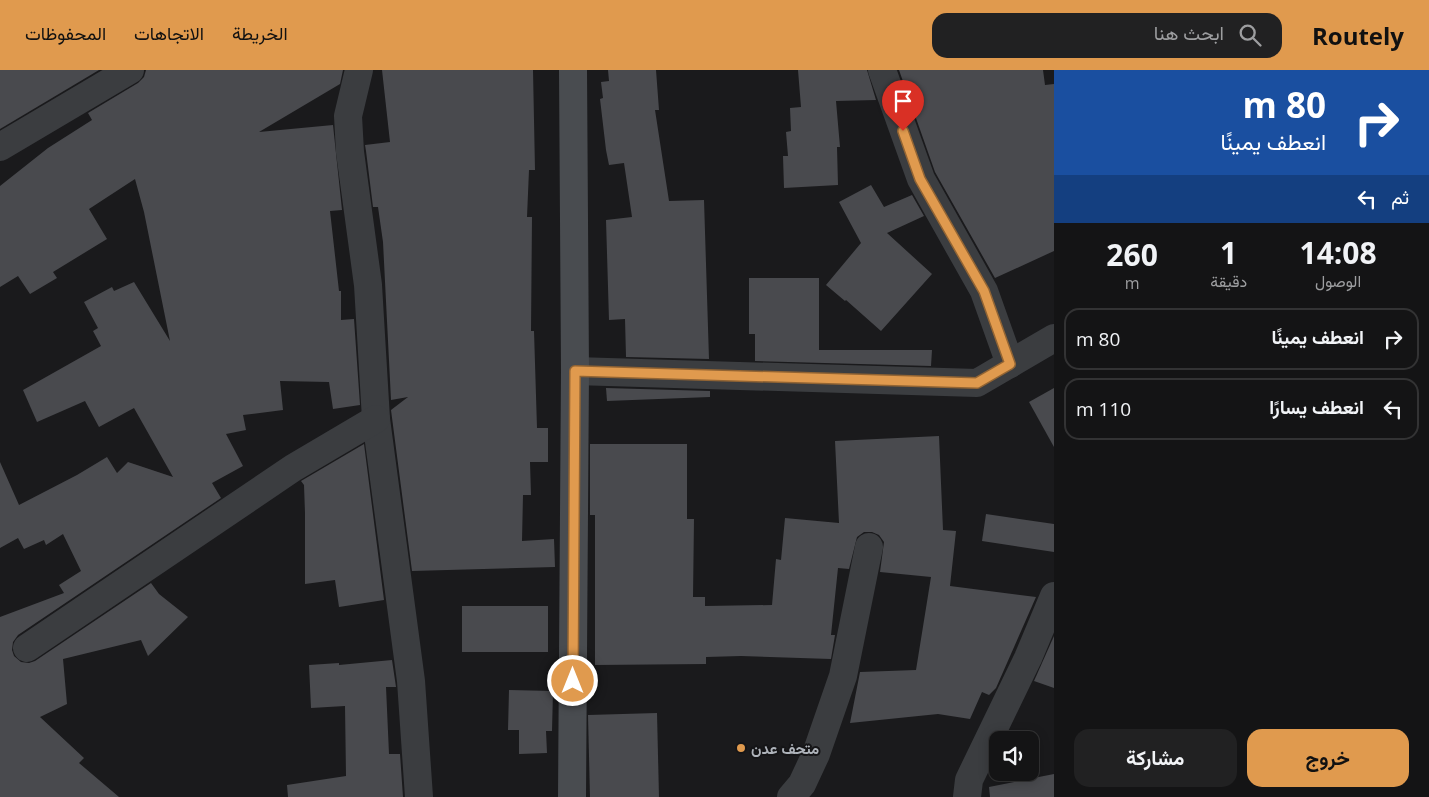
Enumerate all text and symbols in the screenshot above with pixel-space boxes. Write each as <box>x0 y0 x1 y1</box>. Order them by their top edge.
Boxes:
search box <box>932 13 1282 58</box>
text: Routely <box>1312 19 1404 52</box>
text: ابحث هنا <box>1154 20 1224 46</box>
text: المحفوظات <box>25 21 106 45</box>
text: الاتجاهات <box>134 21 204 45</box>
text: الخريطة <box>232 21 288 45</box>
icon: search <box>1236 21 1264 49</box>
pin <box>882 80 924 131</box>
text: 80 m <box>1243 81 1326 128</box>
icon: arrive <box>889 87 917 115</box>
icon: right <box>1344 90 1409 155</box>
text: انعطف يمينًا <box>1220 126 1326 156</box>
text: ثم <box>1391 184 1409 210</box>
icon: left <box>1353 185 1381 213</box>
text: 1 <box>1220 232 1237 273</box>
text: 14:08 <box>1300 232 1377 273</box>
text: 260 <box>1106 234 1158 275</box>
text: دقيقة <box>1210 270 1247 292</box>
text: الوصول <box>1315 270 1361 292</box>
text: m <box>1125 272 1139 294</box>
text: انعطف يمينًا <box>1271 324 1364 350</box>
icon: right <box>1379 325 1407 353</box>
text: 80 m <box>1076 326 1120 352</box>
text: انعطف يسارًا <box>1269 394 1364 420</box>
icon: left <box>1379 395 1407 423</box>
text: 110 m <box>1076 396 1131 422</box>
position arrow <box>546 654 598 706</box>
button: مشاركة <box>1074 729 1237 787</box>
button: خروج <box>1247 729 1409 787</box>
map controls <box>989 731 1039 781</box>
button: sound <box>989 731 1039 781</box>
place label: متحف عدن <box>751 738 819 758</box>
marker: متحف عدن <box>735 742 747 754</box>

